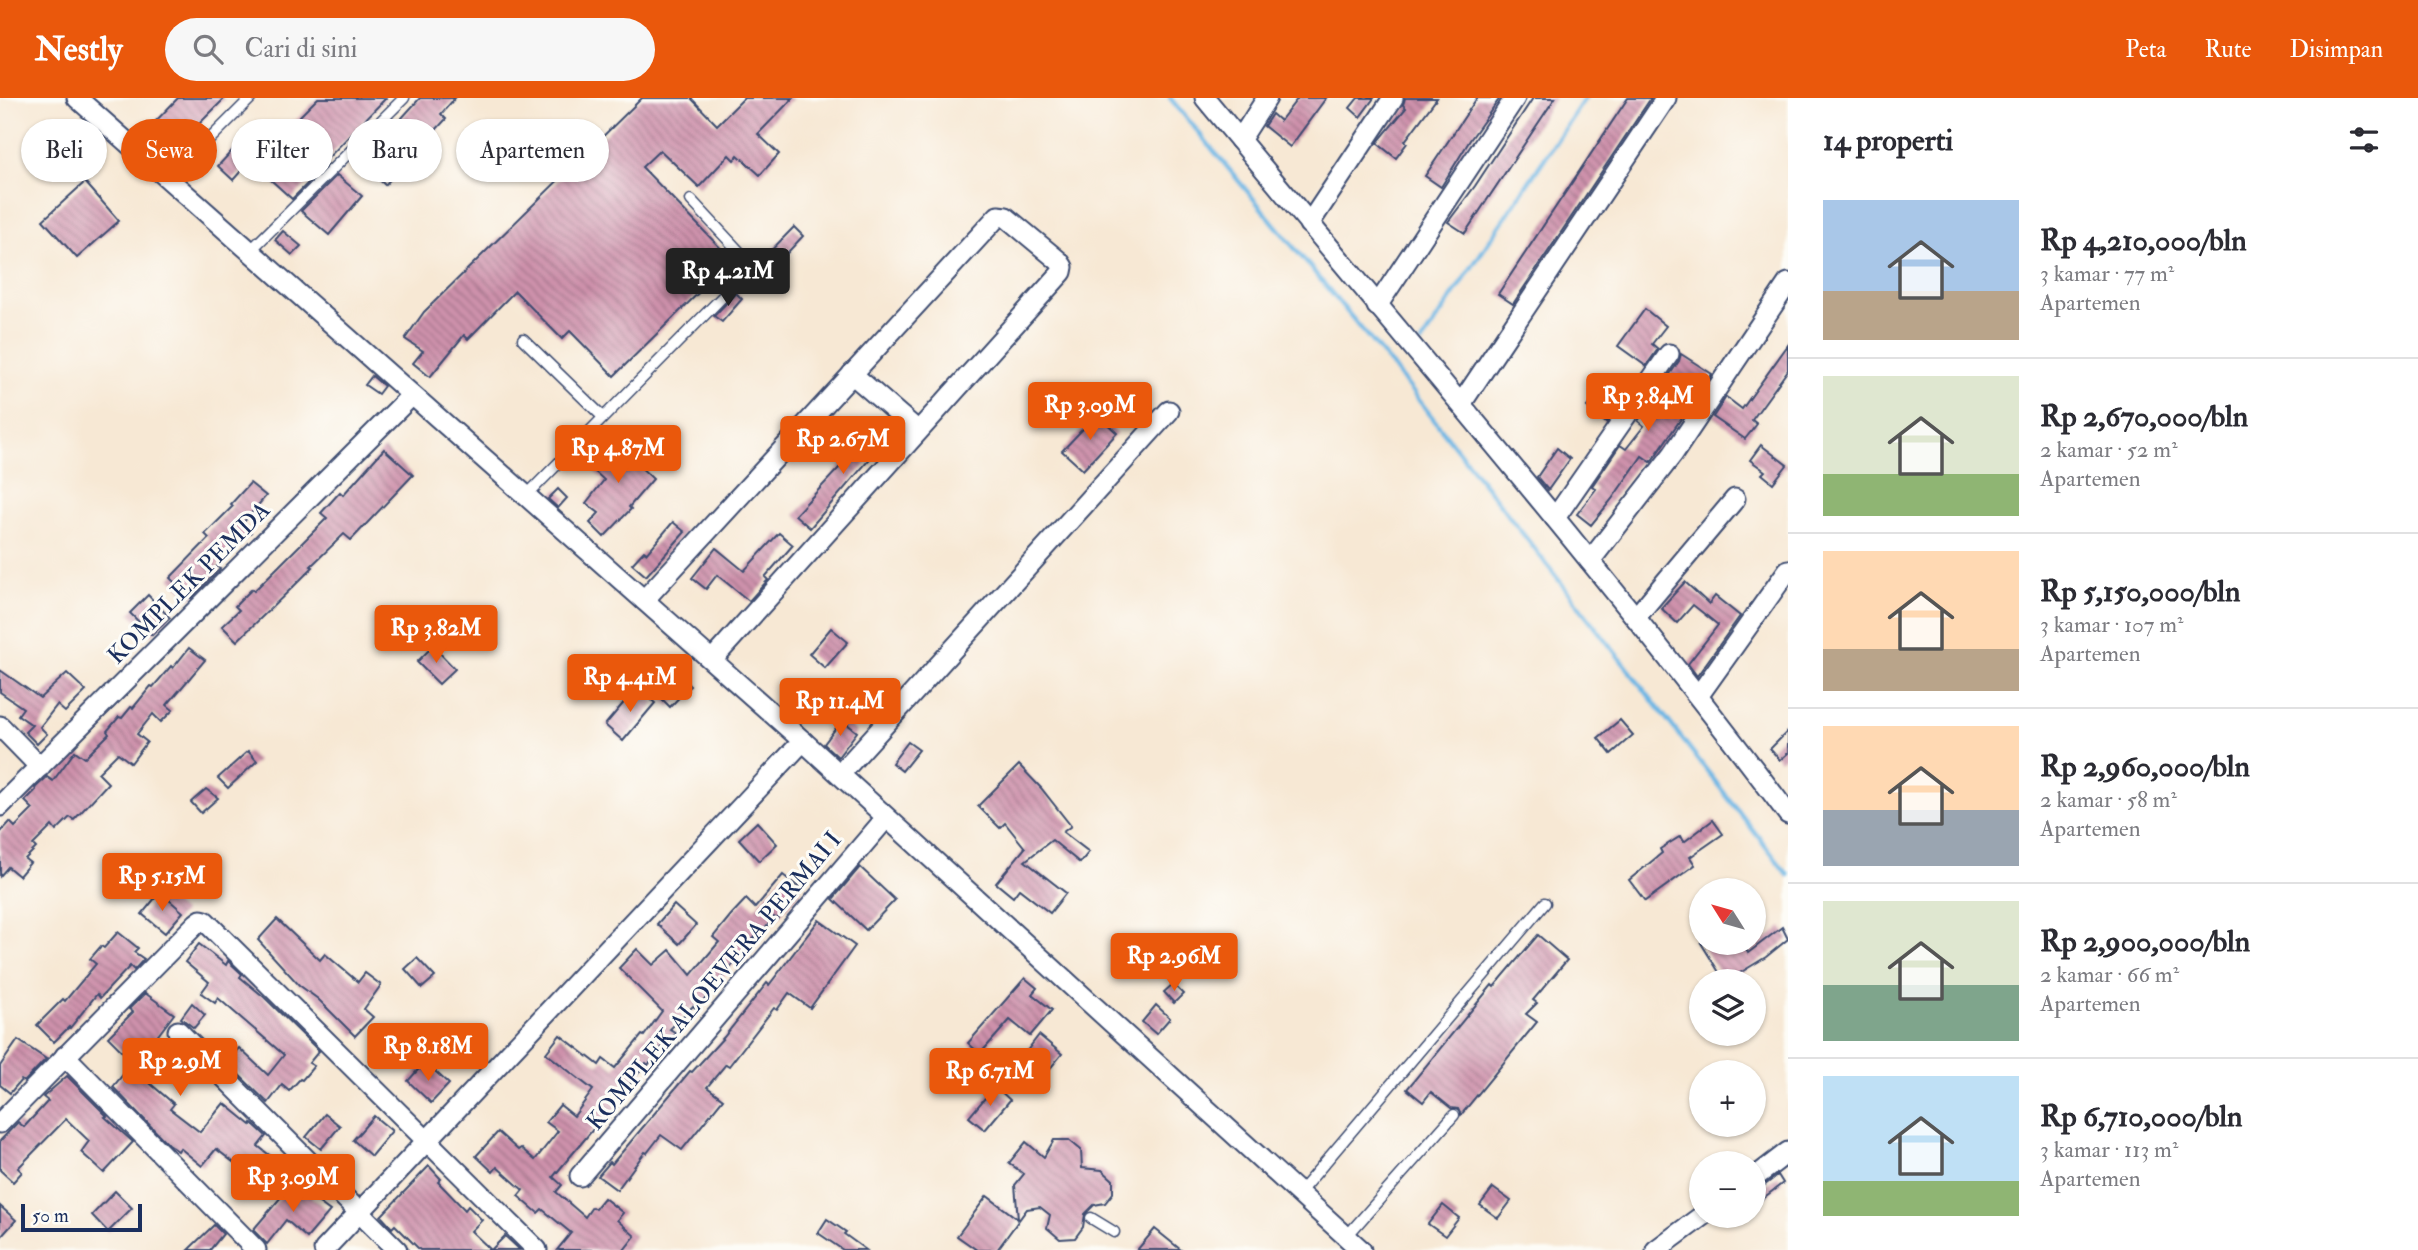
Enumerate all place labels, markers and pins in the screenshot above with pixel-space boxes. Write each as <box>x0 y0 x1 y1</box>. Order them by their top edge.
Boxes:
pin: Rp 4.21M <box>656 248 800 308</box>
pin: Rp 3.84M <box>1576 374 1720 433</box>
pin: Rp 3.09M <box>1018 382 1162 442</box>
pin: Rp 2.67M <box>771 416 915 476</box>
pin: Rp 4.87M <box>546 426 690 485</box>
pin: Rp 3.82M <box>364 606 508 665</box>
pin: Rp 4.41M <box>558 654 702 714</box>
pin: Rp 11.4M <box>768 678 912 738</box>
pin: Rp 5.15M <box>90 854 234 913</box>
pin: Rp 2.96M <box>1102 934 1246 993</box>
pin: Rp 8.18M <box>356 1024 500 1083</box>
pin: Rp 2.9M <box>115 1038 245 1098</box>
pin: Rp 6.71M <box>918 1048 1062 1108</box>
pin: Rp 3.09M <box>221 1154 365 1214</box>

